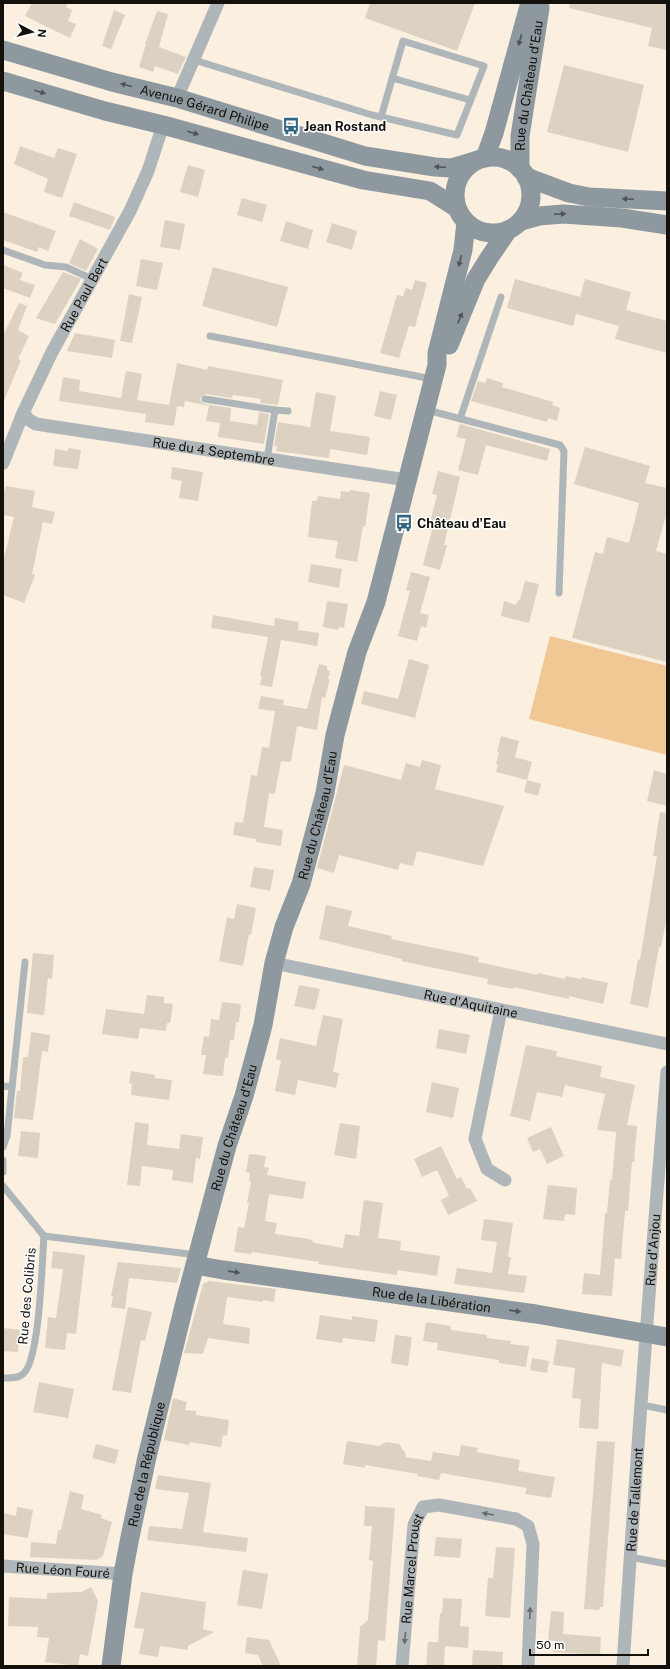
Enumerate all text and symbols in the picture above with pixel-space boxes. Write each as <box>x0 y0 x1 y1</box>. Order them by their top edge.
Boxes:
north arrow <box>12 12 52 52</box>
street label: Rue du Château d'Eau <box>513 19 545 151</box>
text: N <box>35 28 48 38</box>
one-way arrow <box>517 34 523 46</box>
one-way arrow <box>120 82 132 88</box>
street label: Avenue Gérard Philipe <box>139 82 271 134</box>
one-way arrow <box>35 89 47 95</box>
bus stop icon: Jean Rostand <box>281 116 301 136</box>
place label: Jean Rostand <box>304 119 386 134</box>
one-way arrow <box>187 130 199 136</box>
one-way arrow <box>433 164 446 170</box>
one-way arrow <box>312 165 324 171</box>
one-way arrow <box>621 196 634 202</box>
one-way arrow <box>554 211 567 217</box>
street label: Rue Paul Bert <box>57 255 110 335</box>
one-way arrow <box>457 255 463 267</box>
one-way arrow <box>458 311 464 323</box>
street label: Rue du 4 Septembre <box>152 434 276 467</box>
bus stop icon: Château d'Eau <box>394 513 414 533</box>
place label: Château d'Eau <box>417 516 506 531</box>
street label: Rue du Château d'Eau <box>295 750 340 881</box>
street label: Rue d'Aquitaine <box>423 987 519 1021</box>
street label: Rue du Château d'Eau <box>208 1062 260 1193</box>
street label: Rue d'Anjou <box>642 1213 663 1287</box>
street label: Rue des Colibris <box>15 1247 39 1345</box>
one-way arrow <box>228 1269 240 1275</box>
street label: Rue de la Libération <box>371 1284 492 1315</box>
one-way arrow <box>509 1308 521 1314</box>
street label: Rue de la République <box>125 1400 168 1528</box>
street label: Rue de Tallemont <box>623 1447 645 1552</box>
street label: Rue Marcel Proust <box>398 1511 426 1625</box>
one-way arrow <box>482 1511 495 1517</box>
street label: Rue Léon Fouré <box>15 1559 110 1581</box>
one-way arrow <box>526 1607 533 1619</box>
scale bar <box>530 1631 648 1657</box>
one-way arrow <box>401 1632 408 1644</box>
text: 50 m <box>536 1638 564 1652</box>

